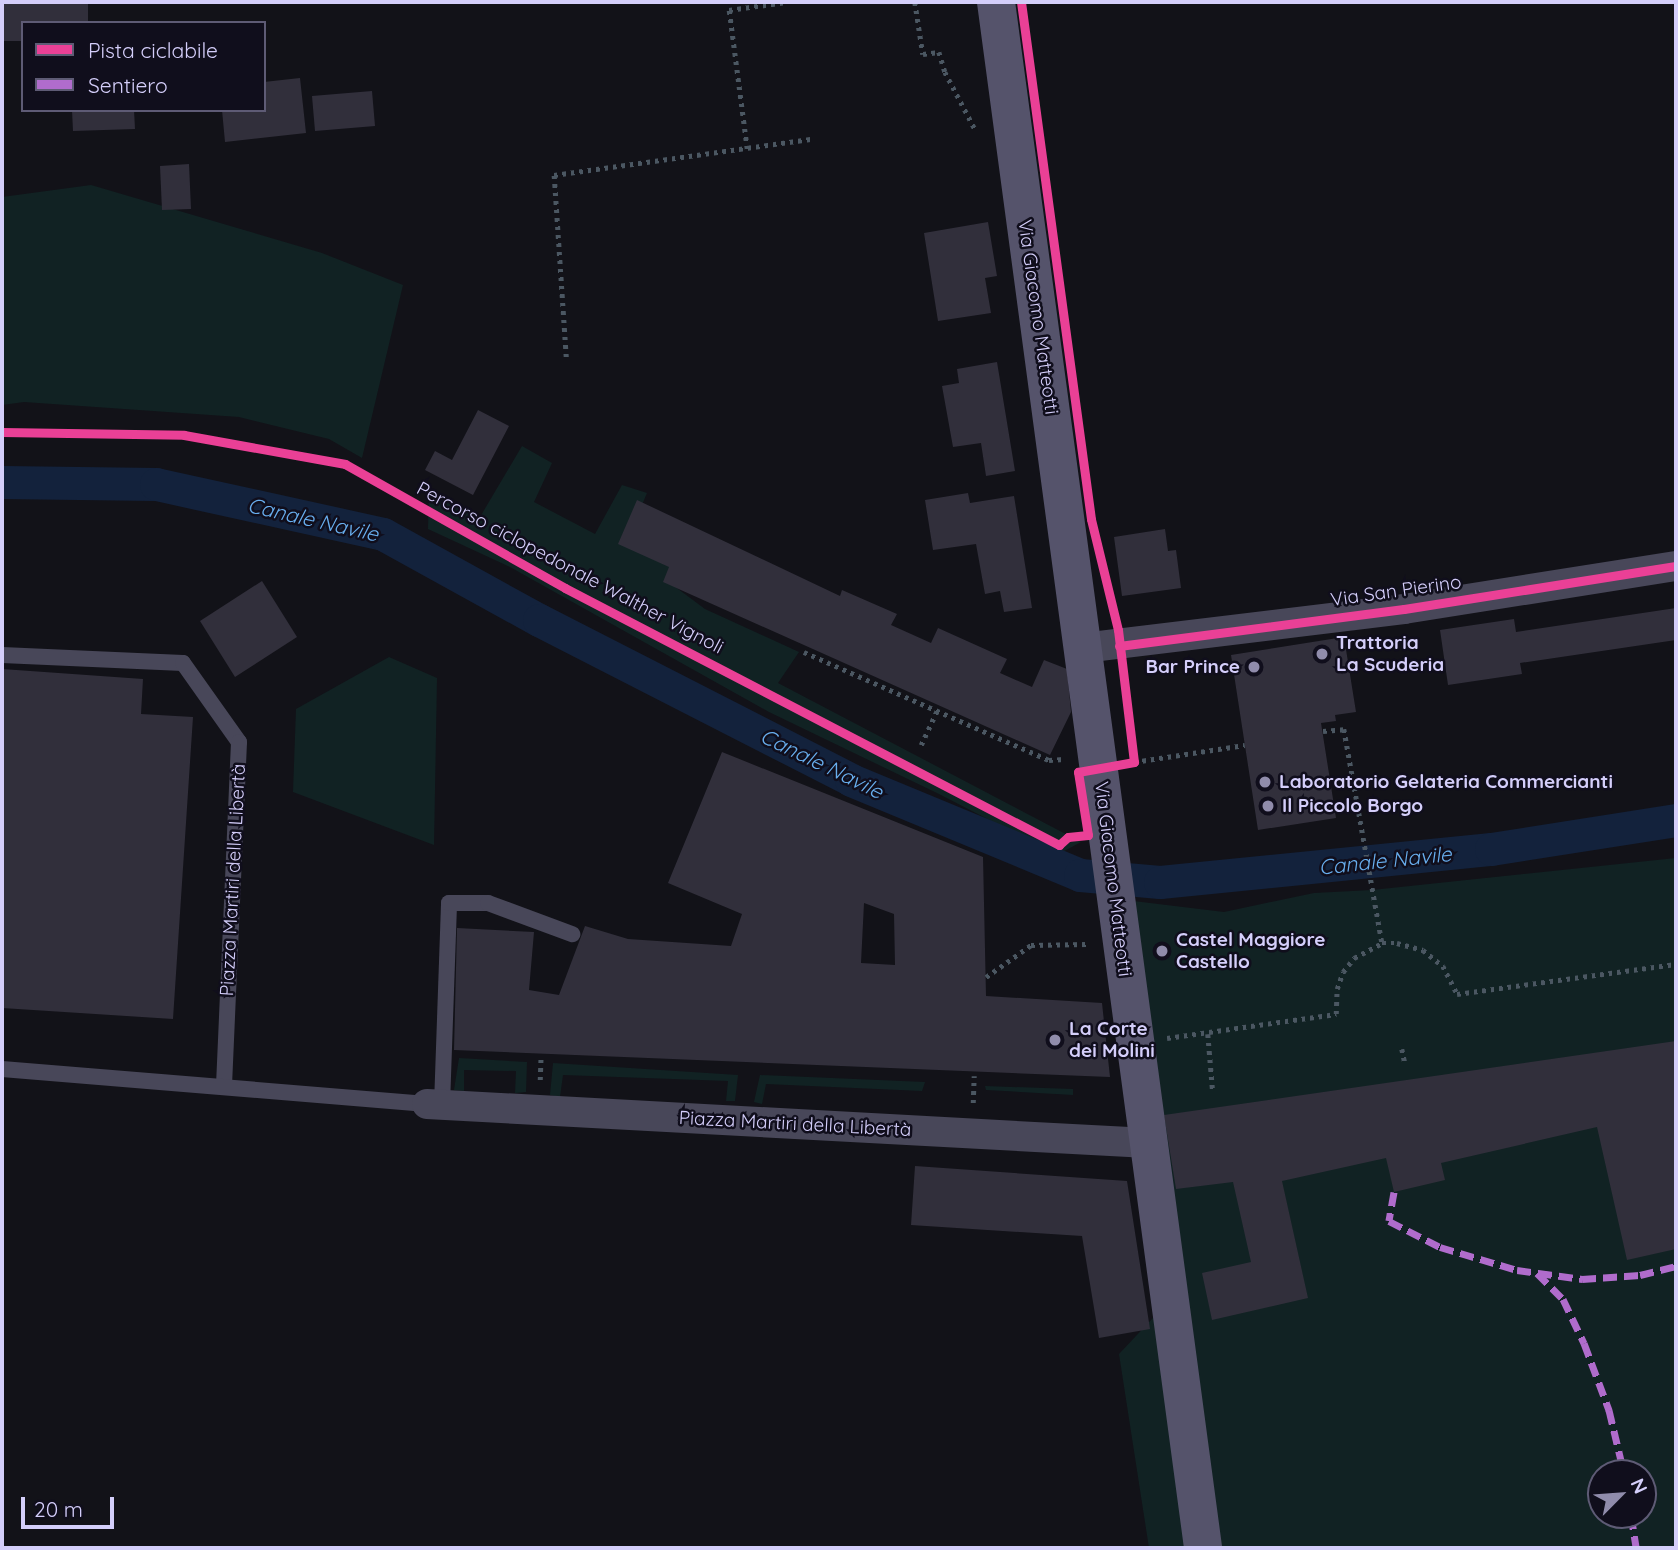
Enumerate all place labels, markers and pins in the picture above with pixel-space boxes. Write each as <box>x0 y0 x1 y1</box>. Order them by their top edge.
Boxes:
place label: Trattoria La Scuderia <box>1336 632 1444 676</box>
marker: Trattoria La Scuderia <box>1314 646 1330 662</box>
place label: Bar Prince <box>1145 656 1240 678</box>
marker: Bar Prince <box>1246 659 1262 675</box>
place label: Laboratorio Gelateria Commercianti <box>1279 771 1613 793</box>
marker: Laboratorio Gelateria Commercianti <box>1257 774 1273 790</box>
place label: Il Piccolo Borgo <box>1282 795 1423 817</box>
marker: Il Piccolo Borgo <box>1260 798 1276 814</box>
place label: Castel Maggiore Castello <box>1176 929 1325 973</box>
marker: Castel Maggiore Castello <box>1154 943 1170 959</box>
place label: La Corte dei Molini <box>1069 1018 1155 1062</box>
marker: La Corte dei Molini <box>1047 1032 1063 1048</box>

